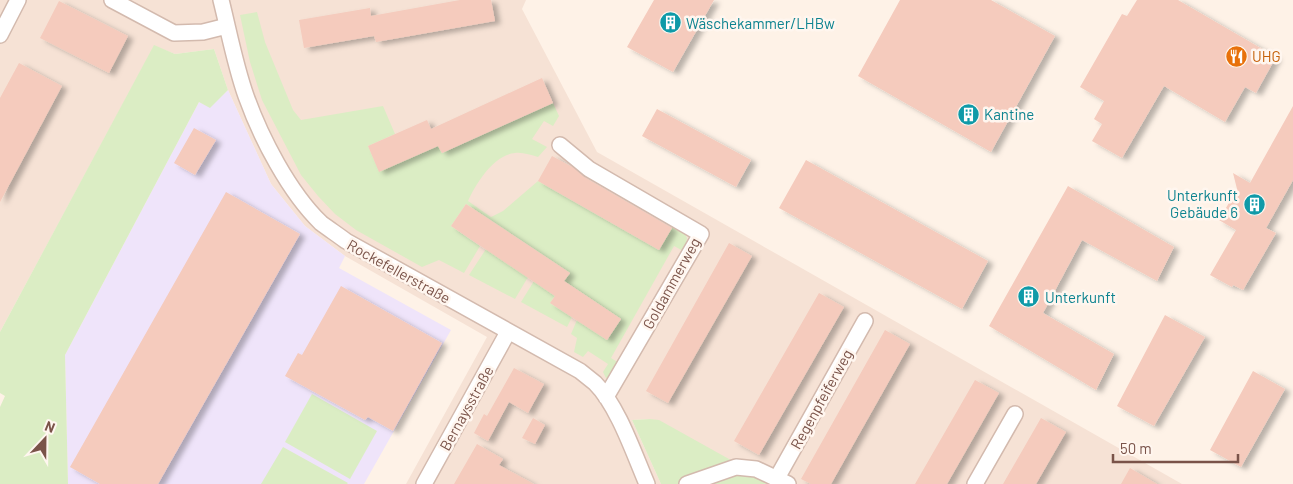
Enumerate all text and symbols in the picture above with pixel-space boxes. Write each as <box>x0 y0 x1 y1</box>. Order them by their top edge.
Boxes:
building icon: Wäschekammer/LHBw <box>658 11 682 35</box>
place label: Wäschekammer/LHBw <box>686 14 835 32</box>
restaurant icon: UHG <box>1224 44 1248 68</box>
place label: UHG <box>1252 47 1281 65</box>
building icon: Kantine <box>956 102 980 126</box>
place label: Kantine <box>984 105 1034 123</box>
place label: Unterkunft Gebäude 6 <box>1167 186 1238 221</box>
building icon: Unterkunft Gebäude 6 <box>1242 192 1266 216</box>
street label: Goldammerweg <box>638 234 704 332</box>
street label: Rockefellerstraße <box>344 235 454 307</box>
building icon: Unterkunft <box>1017 285 1041 309</box>
place label: Unterkunft <box>1045 288 1116 306</box>
street label: Regenpfeiferweg <box>786 346 856 452</box>
street label: Bernaysstraße <box>435 362 497 454</box>
north arrow <box>20 414 70 464</box>
text: N <box>43 417 58 436</box>
scale bar <box>1113 432 1238 464</box>
text: 50 m <box>1120 439 1152 457</box>

